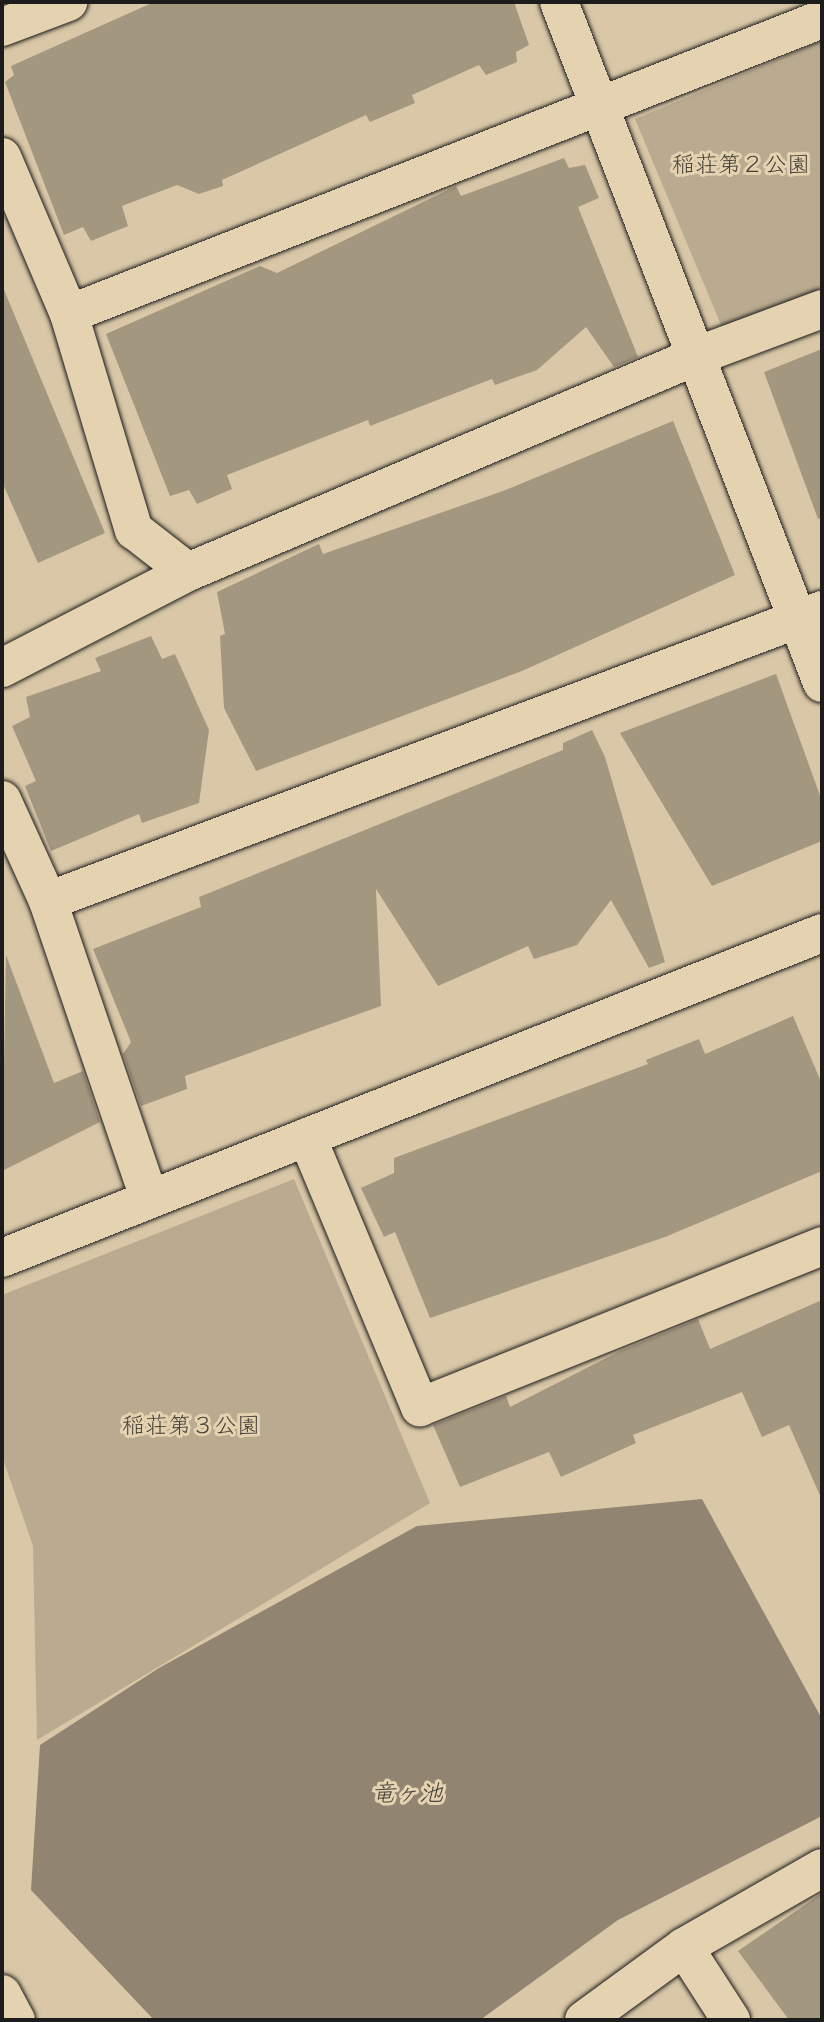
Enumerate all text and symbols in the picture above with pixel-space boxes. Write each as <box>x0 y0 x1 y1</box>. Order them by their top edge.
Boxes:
park label: 稲荘第２公園 <box>672 149 810 177</box>
park label: 稲荘第３公園 <box>122 1410 260 1438</box>
water label: 竜ヶ池 <box>371 1778 443 1806</box>

